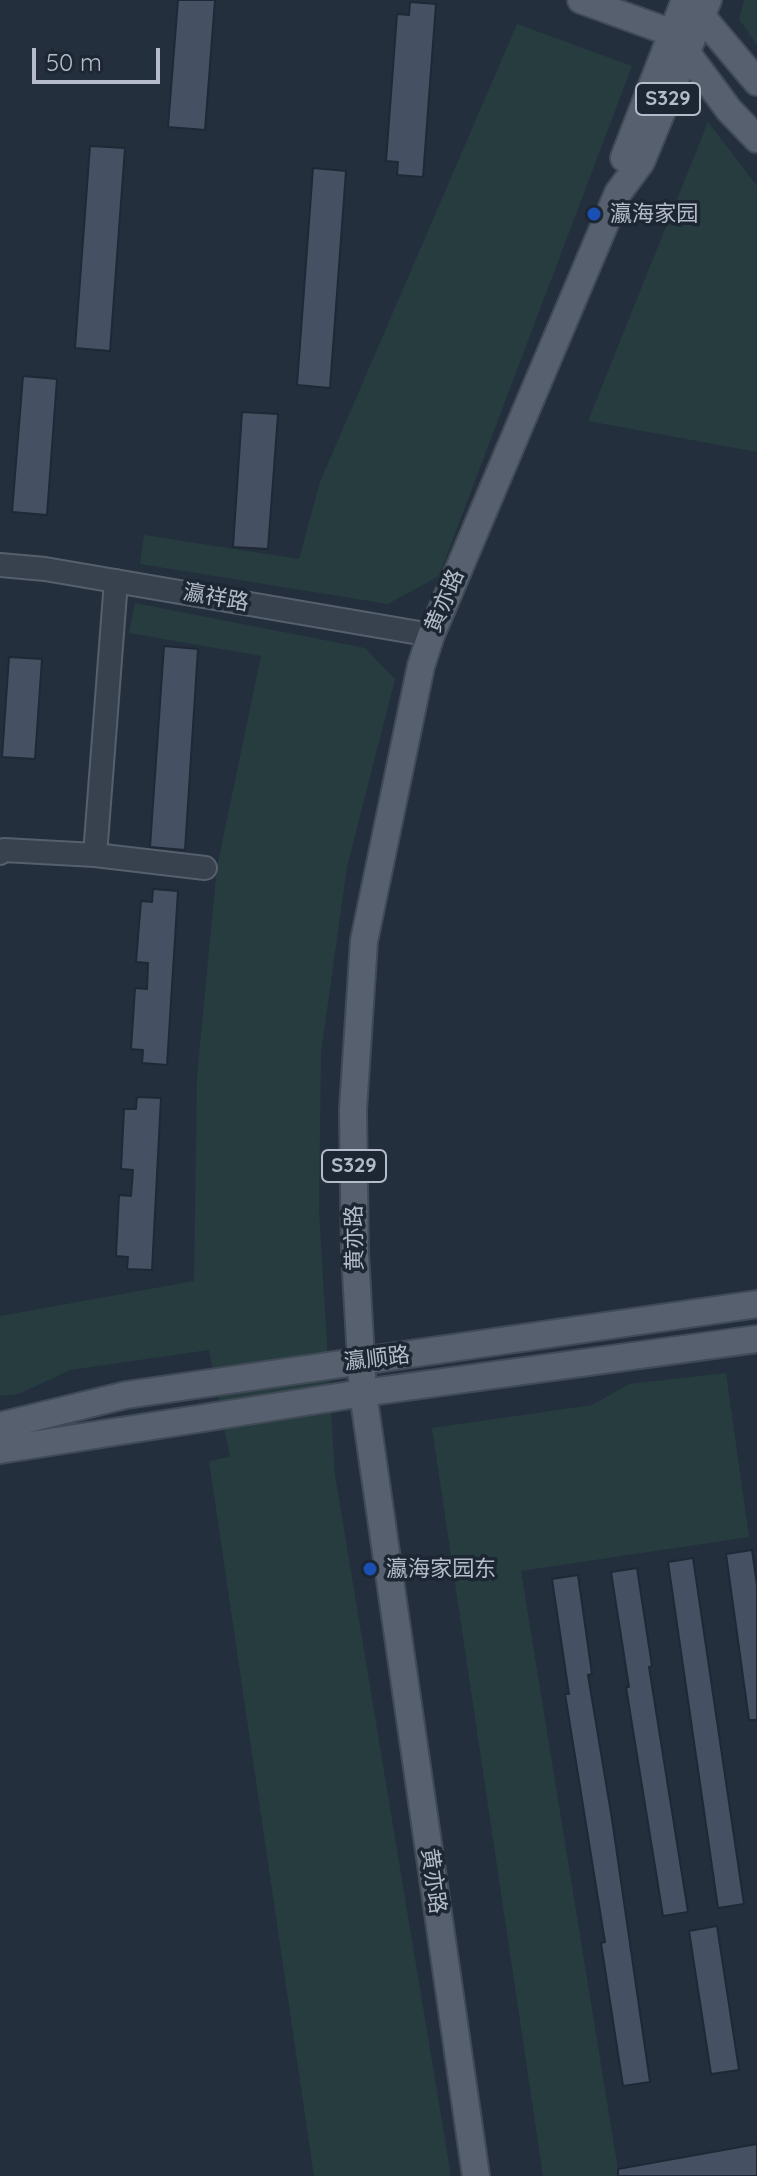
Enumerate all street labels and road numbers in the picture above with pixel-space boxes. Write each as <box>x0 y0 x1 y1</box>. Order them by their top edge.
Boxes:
road number: S329 <box>636 83 700 115</box>
street label: 黄亦路 <box>420 565 470 637</box>
street label: 瀛祥路 <box>181 579 251 617</box>
road number: S329 <box>322 1150 386 1182</box>
street label: 黄亦路 <box>341 1205 369 1271</box>
street label: 瀛顺路 <box>343 1342 411 1376</box>
street label: 黄亦路 <box>415 1846 451 1916</box>

